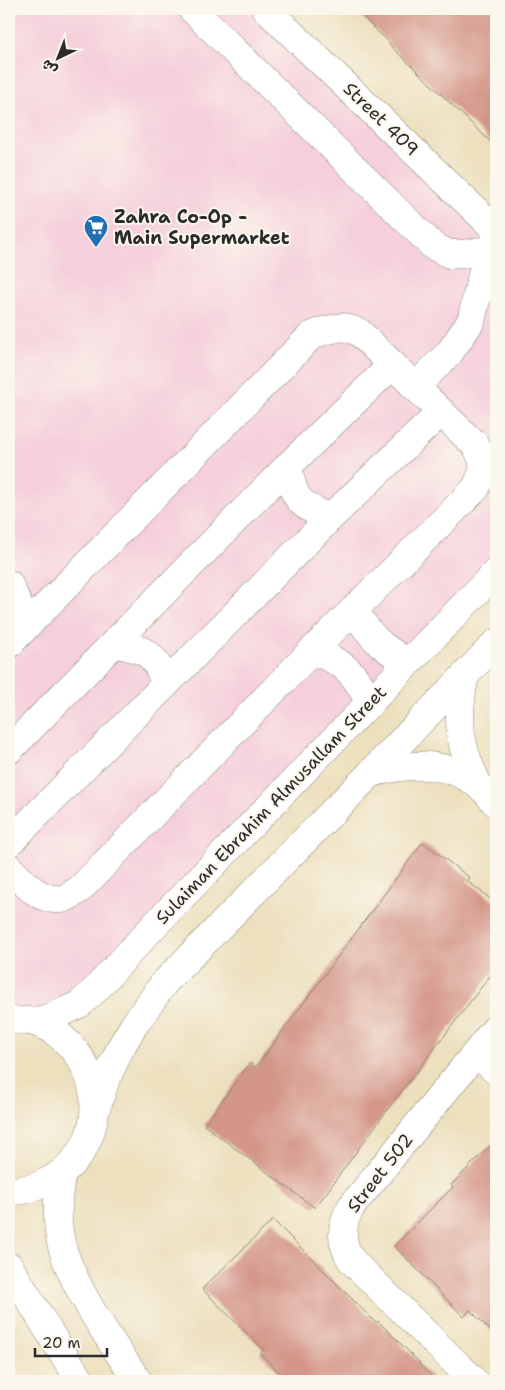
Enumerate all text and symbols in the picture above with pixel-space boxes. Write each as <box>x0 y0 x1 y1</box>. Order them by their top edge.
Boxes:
north arrow <box>32 32 82 82</box>
text: ش <box>37 56 61 79</box>
street label: Street 409 <box>338 77 424 161</box>
place label: Zahra Co-Op - Main Supermarket <box>114 205 290 250</box>
supermarket icon: Zahra Co-Op - Main Supermarket <box>83 214 109 248</box>
street label: Sulaiman Ebrahim Almusallam Street <box>150 680 392 929</box>
street label: Street 502 <box>342 1129 418 1217</box>
scale bar <box>35 1325 108 1357</box>
text: 20 m <box>42 1333 81 1353</box>

